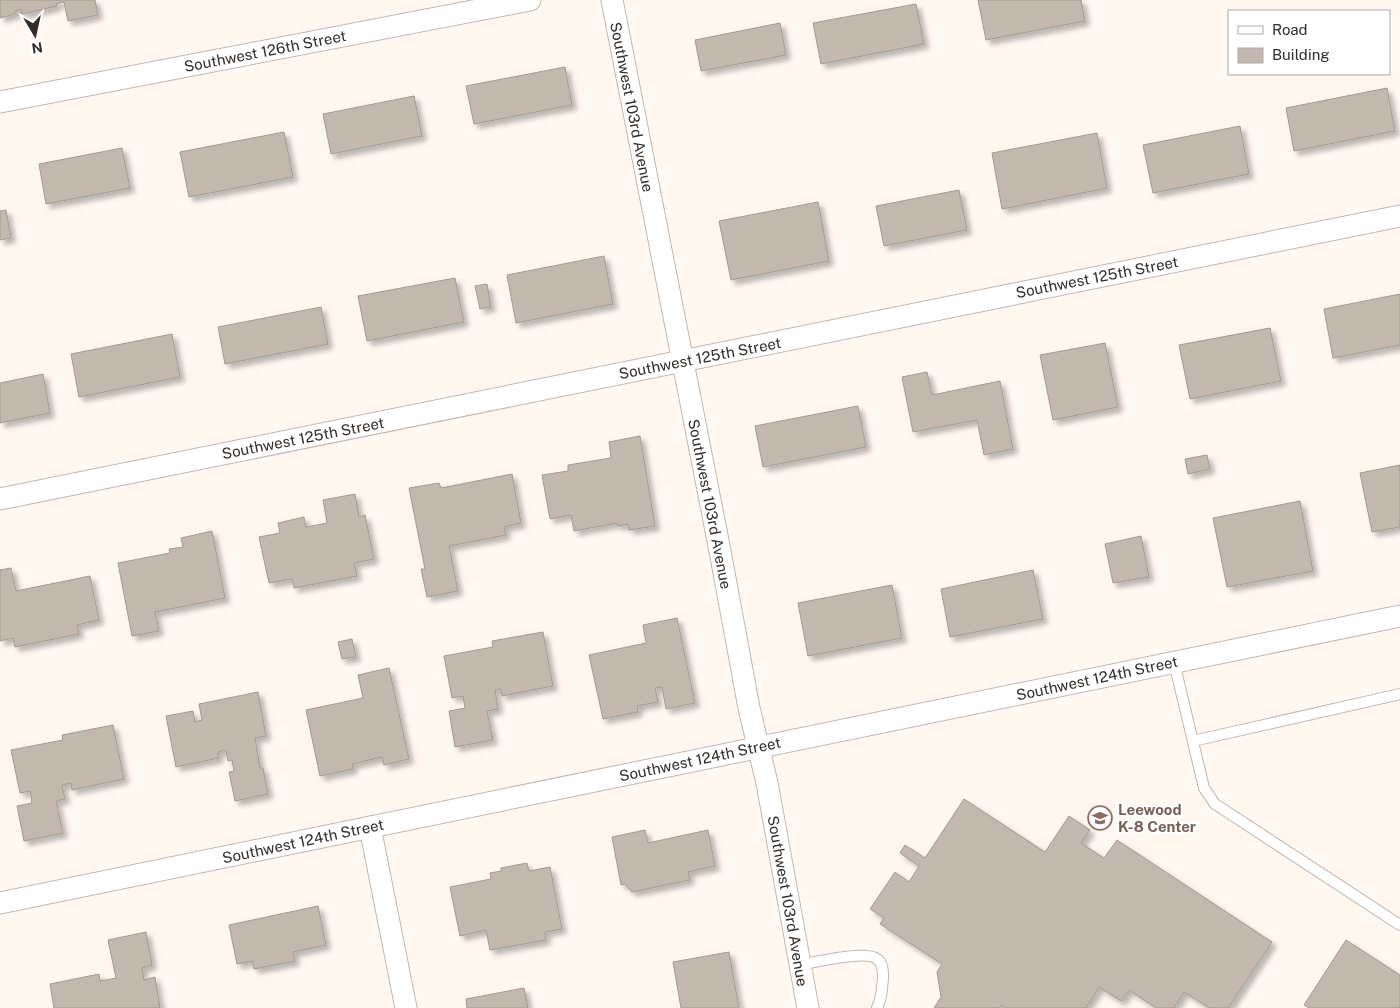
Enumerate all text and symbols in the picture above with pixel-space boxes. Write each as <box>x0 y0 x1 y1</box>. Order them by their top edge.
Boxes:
north arrow <box>10 10 60 60</box>
legend <box>1228 10 1390 75</box>
street label: Southwest 103rd Avenue <box>607 21 657 193</box>
text: Road <box>1272 21 1308 38</box>
street label: Southwest 126th Street <box>183 27 348 75</box>
text: N <box>30 39 44 57</box>
text: Building <box>1272 46 1330 63</box>
street label: Southwest 125th Street <box>1014 253 1180 301</box>
street label: Southwest 125th Street <box>617 334 783 382</box>
street label: Southwest 125th Street <box>220 414 386 462</box>
street label: Southwest 103rd Avenue <box>685 418 735 590</box>
street label: Southwest 124th Street <box>1015 653 1179 703</box>
street label: Southwest 124th Street <box>618 734 782 784</box>
place label: Leewood K-8 Center <box>1118 801 1196 835</box>
school or university icon: Leewood K-8 Center <box>1087 805 1113 831</box>
street label: Southwest 103rd Avenue <box>765 814 811 988</box>
street label: Southwest 124th Street <box>221 816 385 866</box>

